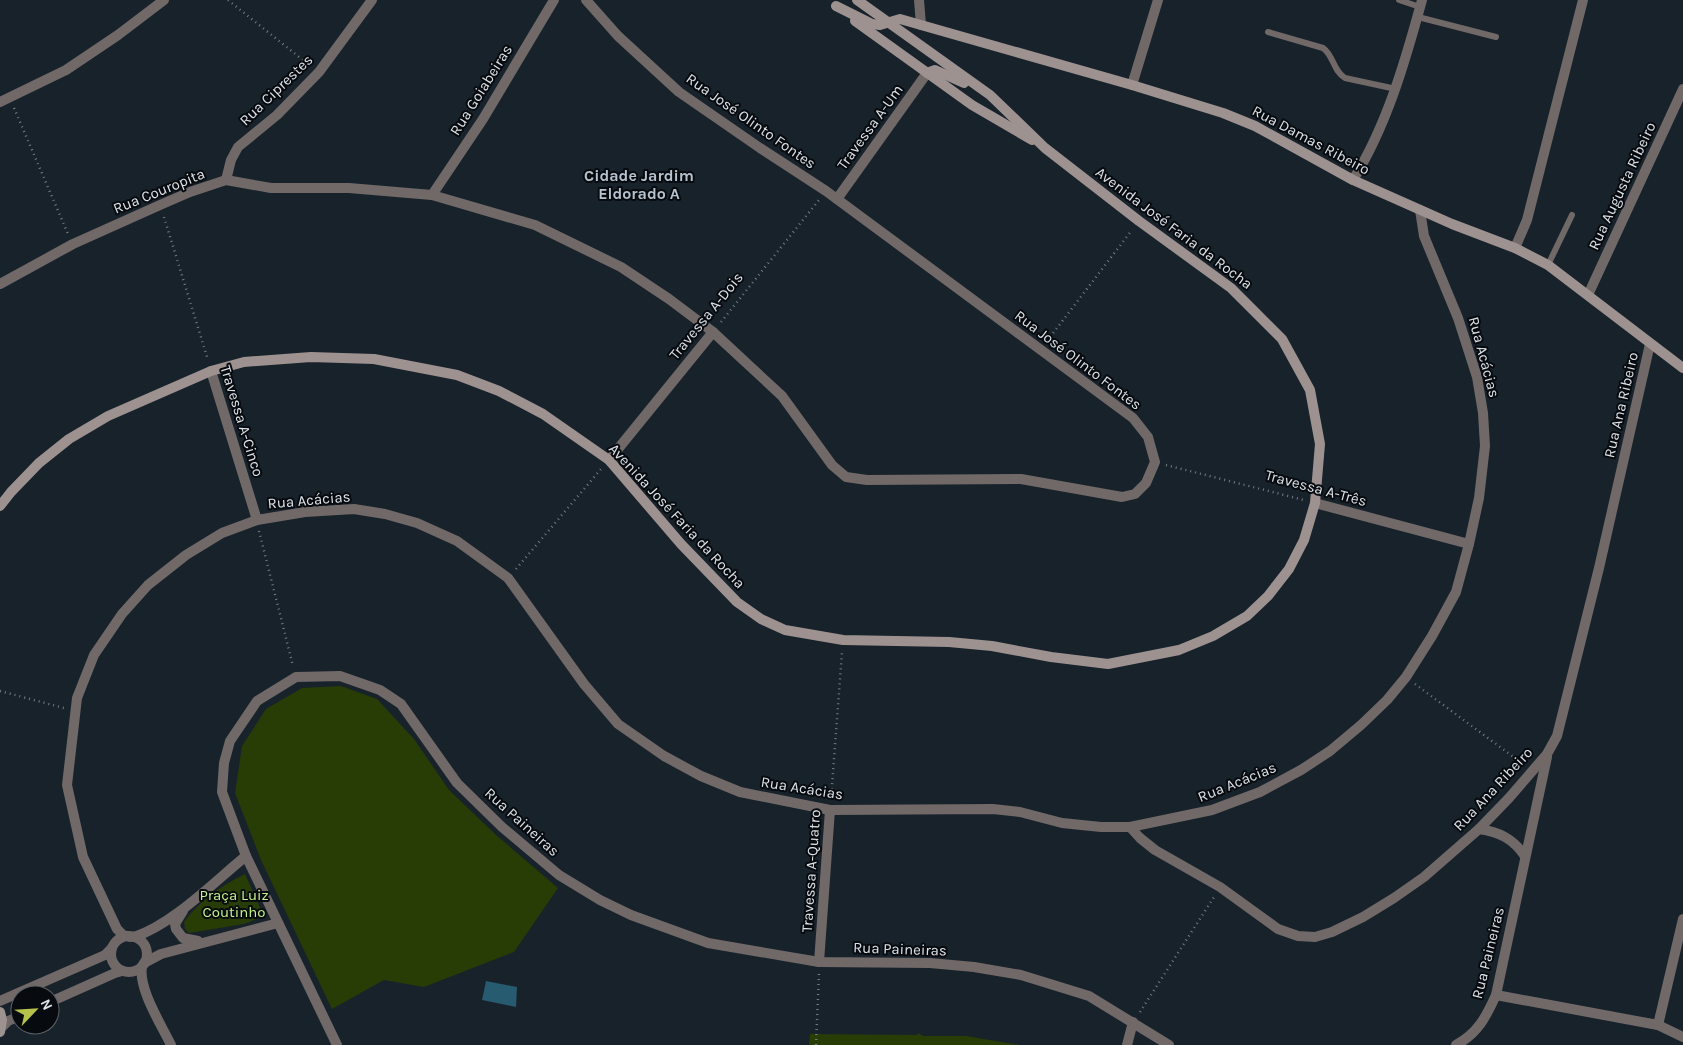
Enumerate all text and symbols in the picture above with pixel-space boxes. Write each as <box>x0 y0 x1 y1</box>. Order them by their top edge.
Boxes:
street label: Rua Goiabeiras <box>446 41 516 139</box>
street label: Rua Ciprestes <box>236 51 316 129</box>
street label: Rua José Olinto Fontes <box>683 69 819 173</box>
street label: Travessa A-Um <box>833 81 907 173</box>
street label: Rua Damas Ribeiro <box>1249 101 1373 179</box>
street label: Rua Augusta Ribeiro <box>1584 119 1660 253</box>
street label: Avenida José Faria da Rocha <box>1092 163 1256 293</box>
street label: Rua Couropita <box>111 164 207 218</box>
district label: Cidade Jardim Eldorado A <box>584 166 694 203</box>
street label: Travessa A-Dois <box>665 269 747 363</box>
street label: Rua José Olinto Fontes <box>1011 306 1145 414</box>
street label: Rua Acácias <box>1465 315 1503 399</box>
street label: Rua Ana Ribeiro <box>1600 350 1642 460</box>
street label: Travessa A-Cinco <box>217 363 267 479</box>
street label: Avenida José Faria da Rocha <box>605 440 749 592</box>
street label: Travessa A-Três <box>1263 466 1369 510</box>
street label: Rua Acácias <box>267 487 351 513</box>
street label: Rua Ana Ribeiro <box>1450 743 1536 835</box>
street label: Rua Acácias <box>1195 758 1279 806</box>
street label: Rua Acácias <box>760 773 844 803</box>
street label: Rua Paineiras <box>481 784 563 860</box>
street label: Travessa A-Quatro <box>798 809 824 933</box>
park label: Praça Luiz Coutinho <box>199 886 269 921</box>
street label: Rua Paineiras <box>1468 905 1508 1001</box>
street label: Rua Paineiras <box>853 938 947 960</box>
north arrow <box>10 985 60 1035</box>
text: N <box>37 997 56 1013</box>

